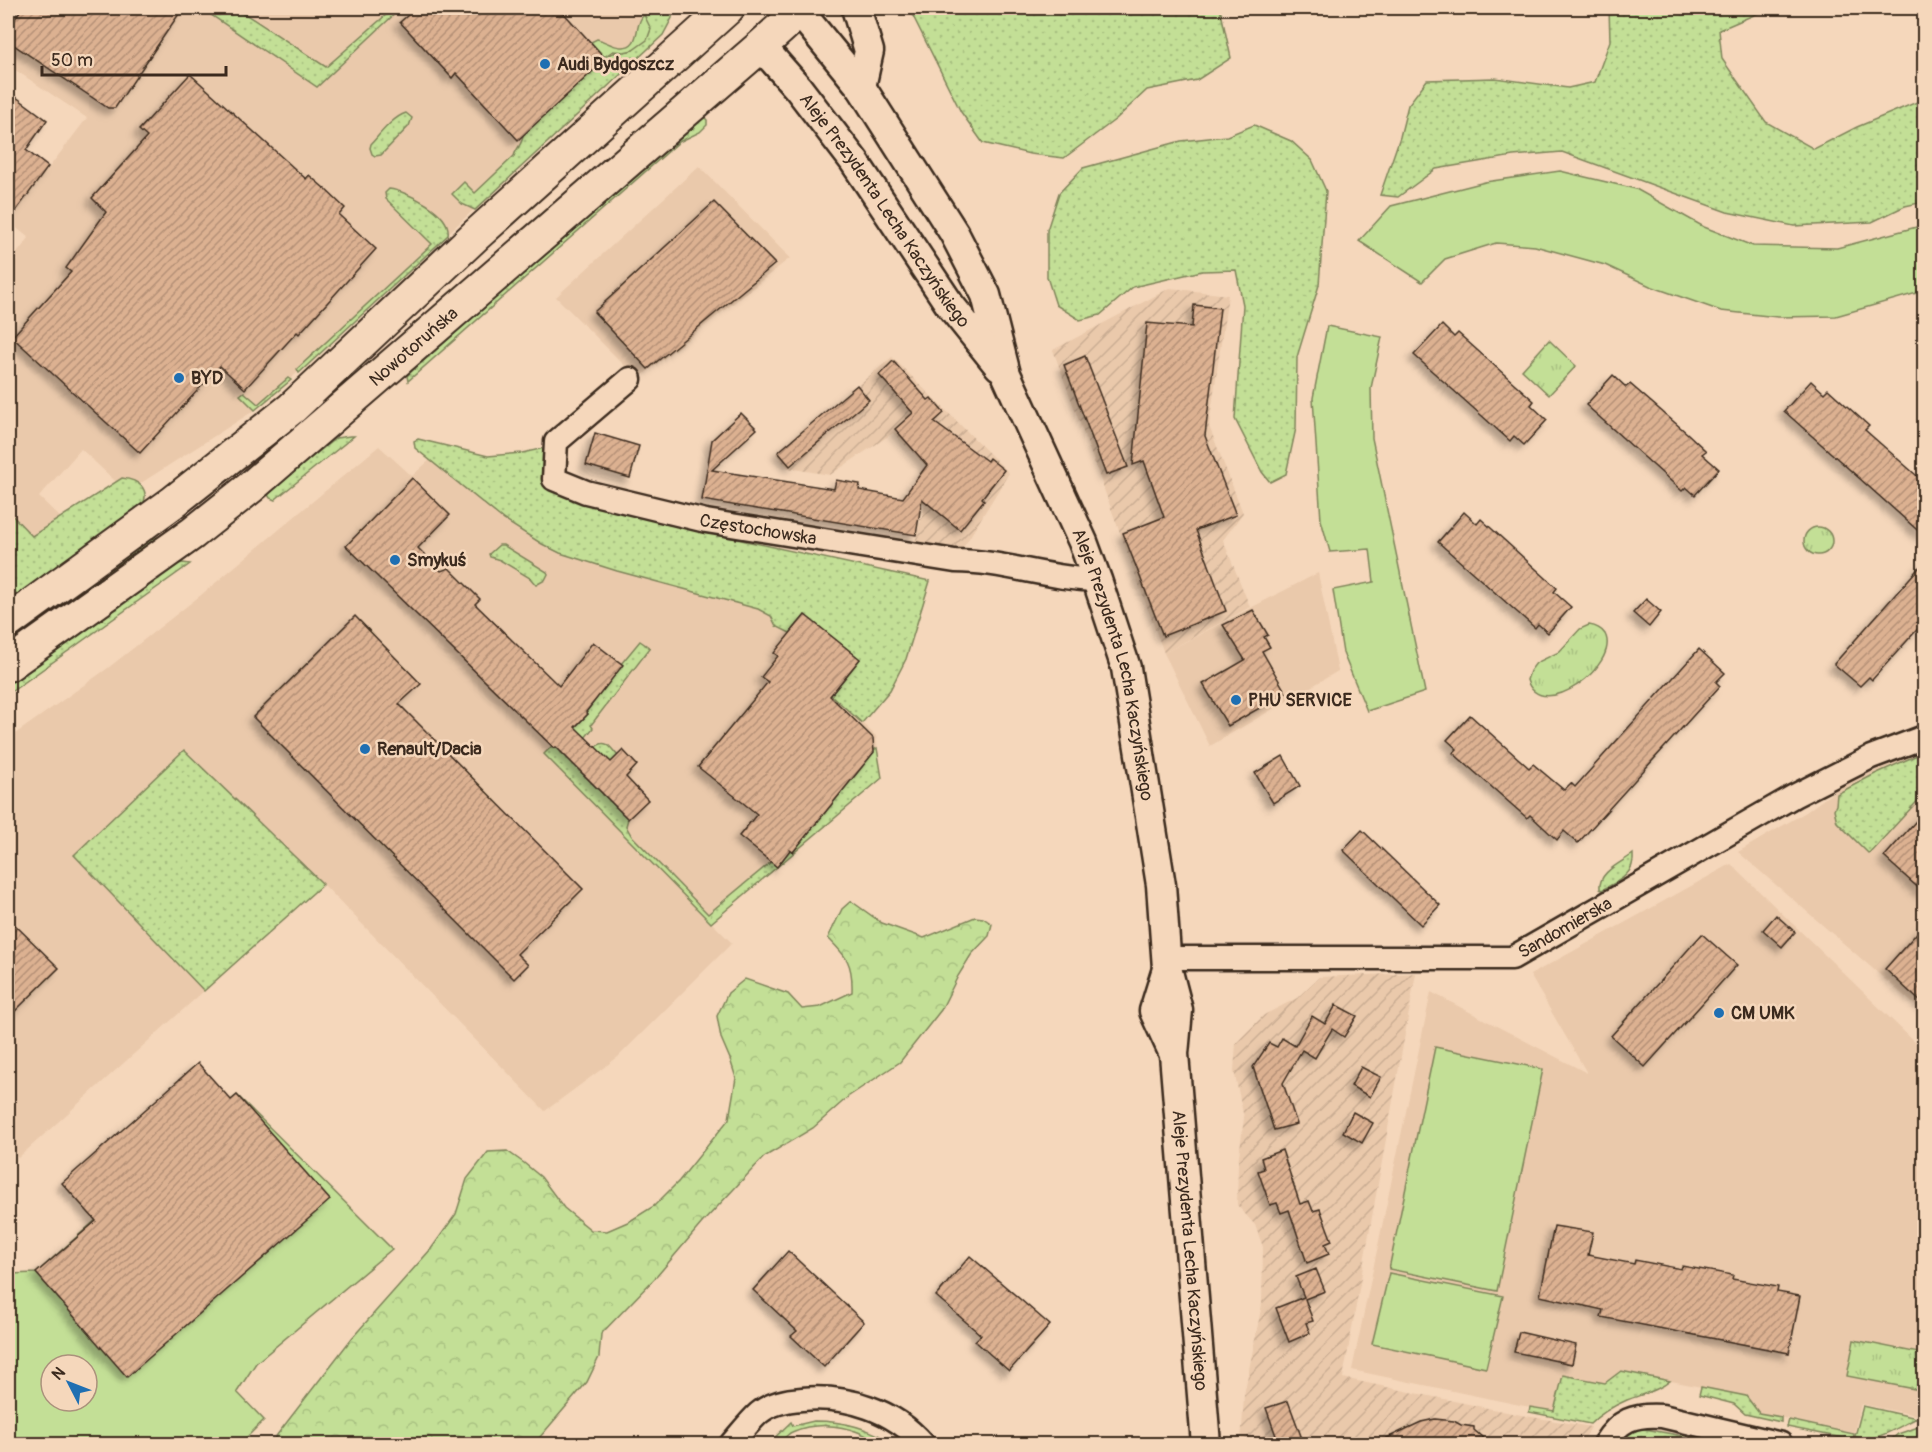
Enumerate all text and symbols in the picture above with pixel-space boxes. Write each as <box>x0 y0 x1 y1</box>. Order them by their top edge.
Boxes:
scale bar <box>42 39 226 77</box>
text: 50 m <box>51 49 93 72</box>
place label: Audi Bydgoszcz <box>557 53 675 76</box>
marker: Audi Bydgoszcz <box>538 57 552 71</box>
street label: Aleje Prezydenta Lecha Kaczyńskiego <box>794 89 975 333</box>
street label: Nowotoruńska <box>365 302 463 392</box>
place label: BYD <box>191 367 223 390</box>
marker: BYD <box>172 371 186 385</box>
street label: Częstochowska <box>697 509 818 551</box>
street label: Aleje Prezydenta Lecha Kaczyńskiego <box>1066 525 1158 803</box>
place label: Smykuś <box>407 549 467 572</box>
marker: Smykuś <box>388 553 402 567</box>
place label: PHU SERVICE <box>1248 689 1352 712</box>
marker: PHU SERVICE <box>1229 693 1243 707</box>
place label: Renault/Dacia <box>377 738 482 761</box>
marker: Renault/Dacia <box>358 742 372 756</box>
street label: Sandomierska <box>1514 892 1616 964</box>
place label: CM UMK <box>1731 1002 1795 1025</box>
marker: CM UMK <box>1712 1006 1726 1020</box>
street label: Aleje Prezydenta Lecha Kaczyńskiego <box>1167 1109 1213 1392</box>
north arrow <box>39 1353 99 1413</box>
text: N <box>48 1363 70 1384</box>

